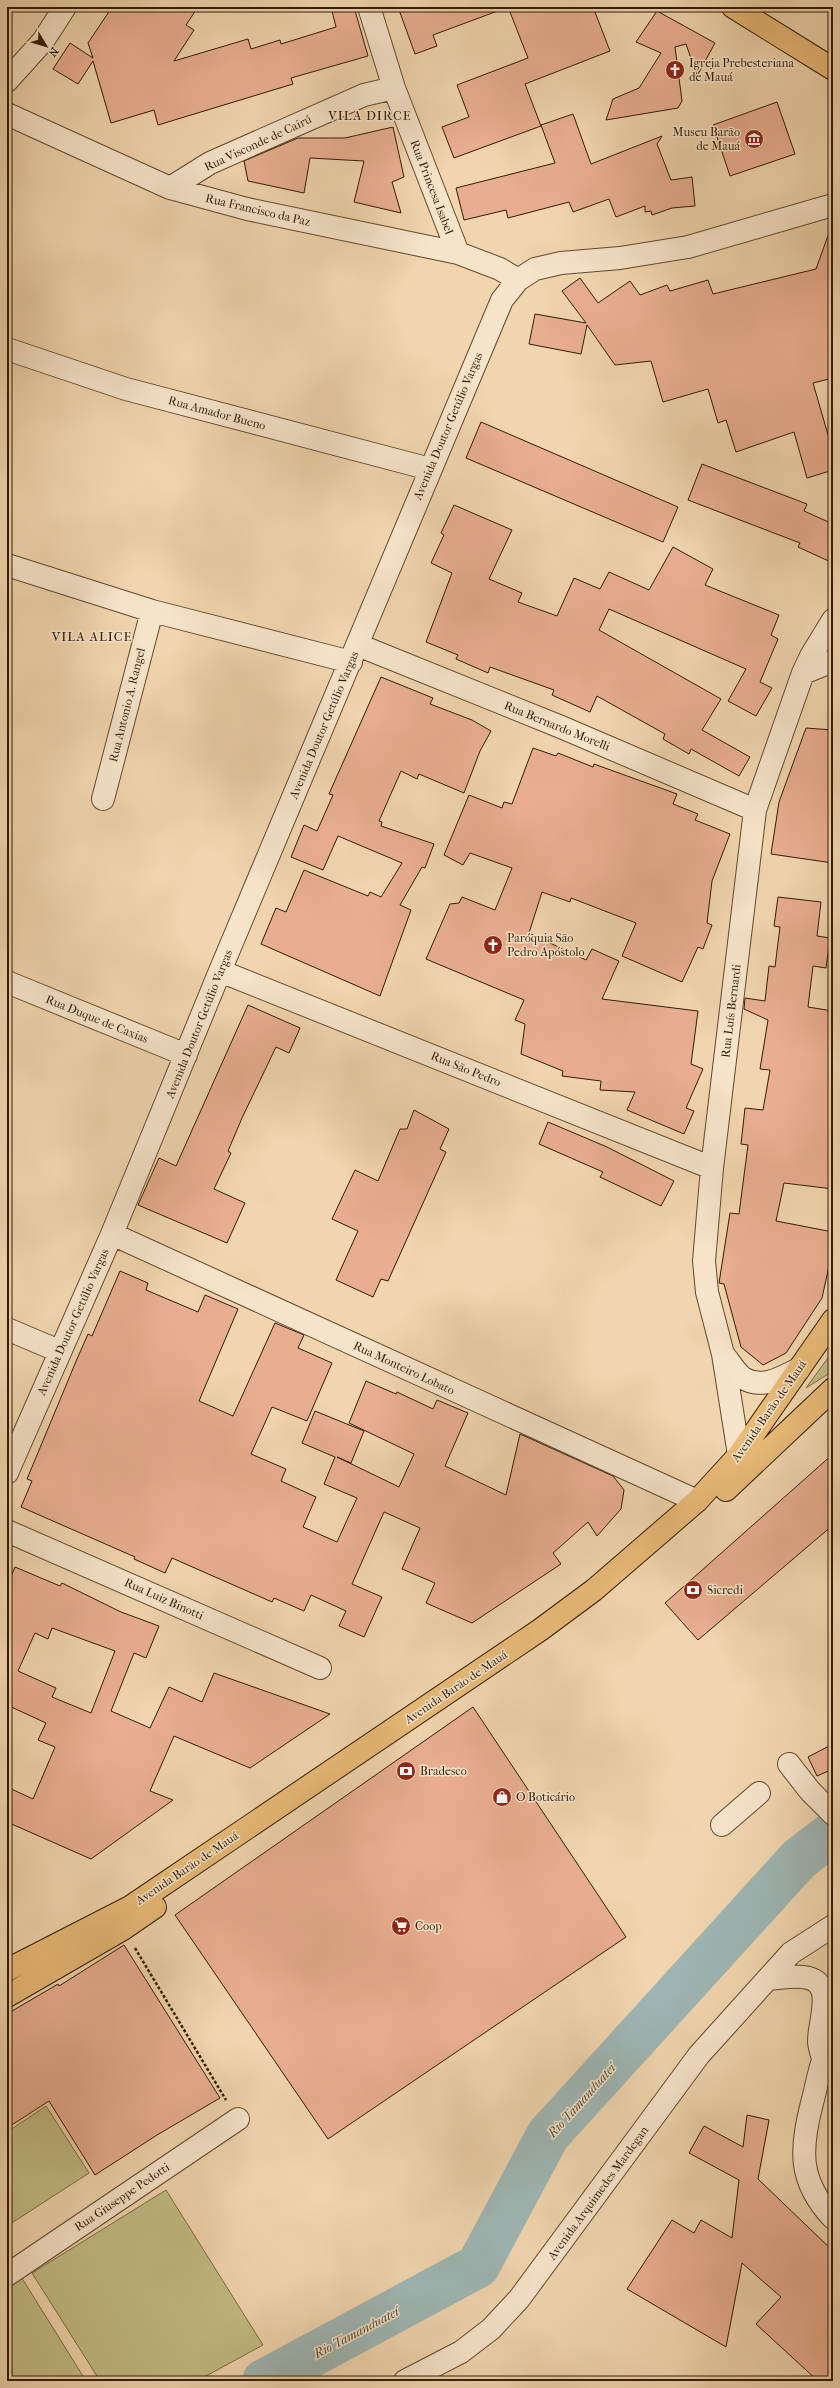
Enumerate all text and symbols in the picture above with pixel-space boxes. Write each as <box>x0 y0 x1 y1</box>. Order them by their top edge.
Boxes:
north arrow <box>26 26 66 66</box>
text: N <box>45 45 61 60</box>
place label: Igreja Prebesteriana de Mauá <box>689 56 794 84</box>
church icon: Igreja Prebesteriana de Mauá <box>664 59 686 81</box>
district label: VILA DIRCE <box>327 108 412 123</box>
street label: Rua Visconde de Cairú <box>202 112 314 174</box>
place label: Museu Barão de Mauá <box>673 125 740 153</box>
museum icon: Museu Barão de Mauá <box>743 128 765 150</box>
street label: Rua Princesa Isabel <box>408 138 457 237</box>
street label: Rua Francisco da Paz <box>204 191 313 229</box>
street label: Avenida Doutor Getúlio Vargas <box>410 349 486 503</box>
street label: Rua Amador Bueno <box>167 393 267 433</box>
district label: VILA ALICE <box>51 629 132 644</box>
street label: Rua Antonio A. Rangel <box>106 646 148 764</box>
street label: Avenida Doutor Getúlio Vargas <box>286 648 362 802</box>
street label: Rua Bernardo Morelli <box>502 698 612 754</box>
place label: Paróquia São Pedro Apóstolo <box>507 931 585 959</box>
church icon: Paróquia São Pedro Apóstolo <box>482 934 504 956</box>
street label: Avenida Doutor Getúlio Vargas <box>162 947 236 1101</box>
street label: Rua Luís Bernardi <box>718 963 744 1059</box>
street label: Rua Duque de Caxias <box>44 992 151 1046</box>
street label: Rua São Pedro <box>429 1049 503 1089</box>
street label: Avenida Doutor Getúlio Vargas <box>34 1246 112 1398</box>
street label: Rua Monteiro Lobato <box>351 1338 457 1398</box>
street label: Avenida Barão de Mauá <box>728 1357 810 1465</box>
street label: Rua Luiz Binotti <box>122 1575 206 1623</box>
bank icon: Sicredi <box>682 1579 704 1601</box>
place label: Sicredi <box>707 1583 743 1597</box>
street label: Avenida Barão de Mauá <box>401 1647 510 1727</box>
bank icon: Bradesco <box>395 1760 417 1782</box>
place label: Bradesco <box>420 1764 467 1778</box>
shop icon: O Boticário <box>491 1786 513 1808</box>
place label: O Boticário <box>516 1790 575 1804</box>
street label: Avenida Barão de Mauá <box>132 1828 241 1908</box>
supermarket icon: Coop <box>390 1915 412 1937</box>
place label: Coop <box>415 1919 442 1933</box>
water label: Rio Tamanduateí <box>544 2059 620 2141</box>
street label: Avenida Arquimedes Mardegan <box>544 2123 651 2263</box>
street label: Rua Giuseppe Pedotti <box>72 2160 173 2234</box>
water label: Rio Tamanduateí <box>310 2303 403 2362</box>

